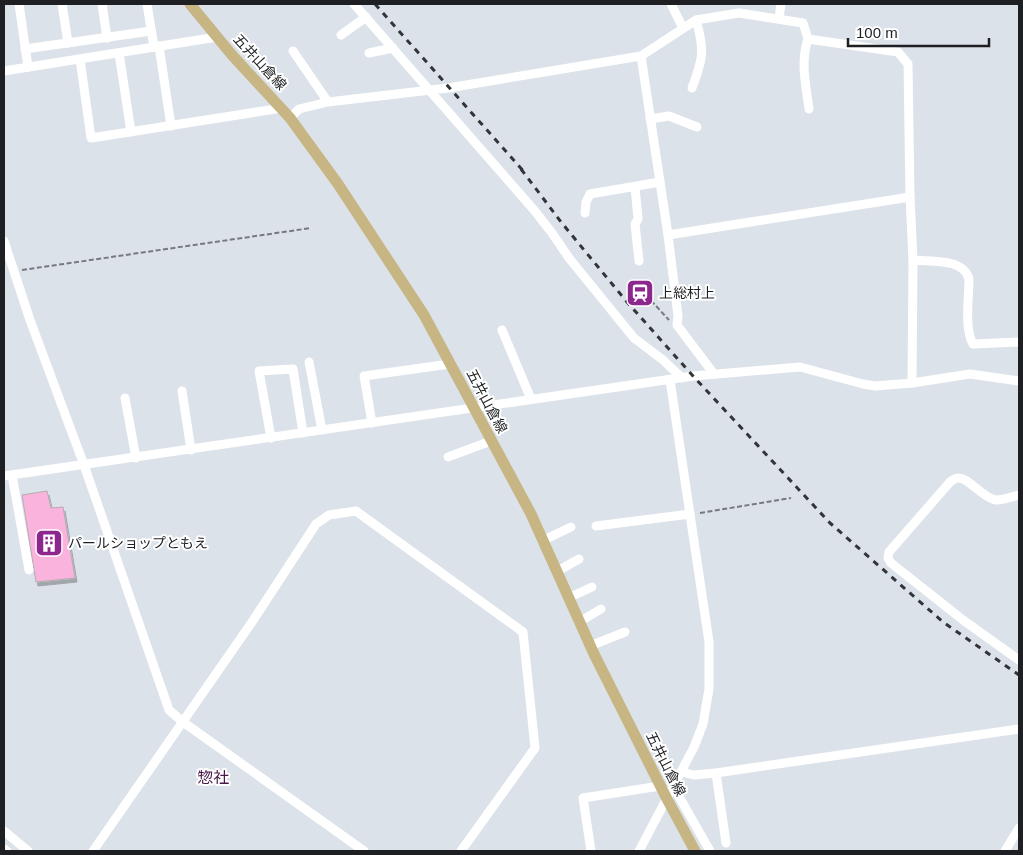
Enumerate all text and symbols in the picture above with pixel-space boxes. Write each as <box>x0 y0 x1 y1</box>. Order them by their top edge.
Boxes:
scale bar <box>848 15 989 47</box>
text: 100 m <box>856 24 898 41</box>
street label: 五井山倉線 <box>230 31 290 93</box>
station icon: 上総村上 <box>625 278 655 308</box>
place label: 上総村上 <box>659 285 715 301</box>
street label: 五井山倉線 <box>464 366 510 436</box>
building icon: パールショップともえ <box>34 528 64 558</box>
place label: パールショップともえ <box>68 535 208 551</box>
street label: 五井山倉線 <box>643 729 689 799</box>
district label: 惣社 <box>197 769 229 786</box>

